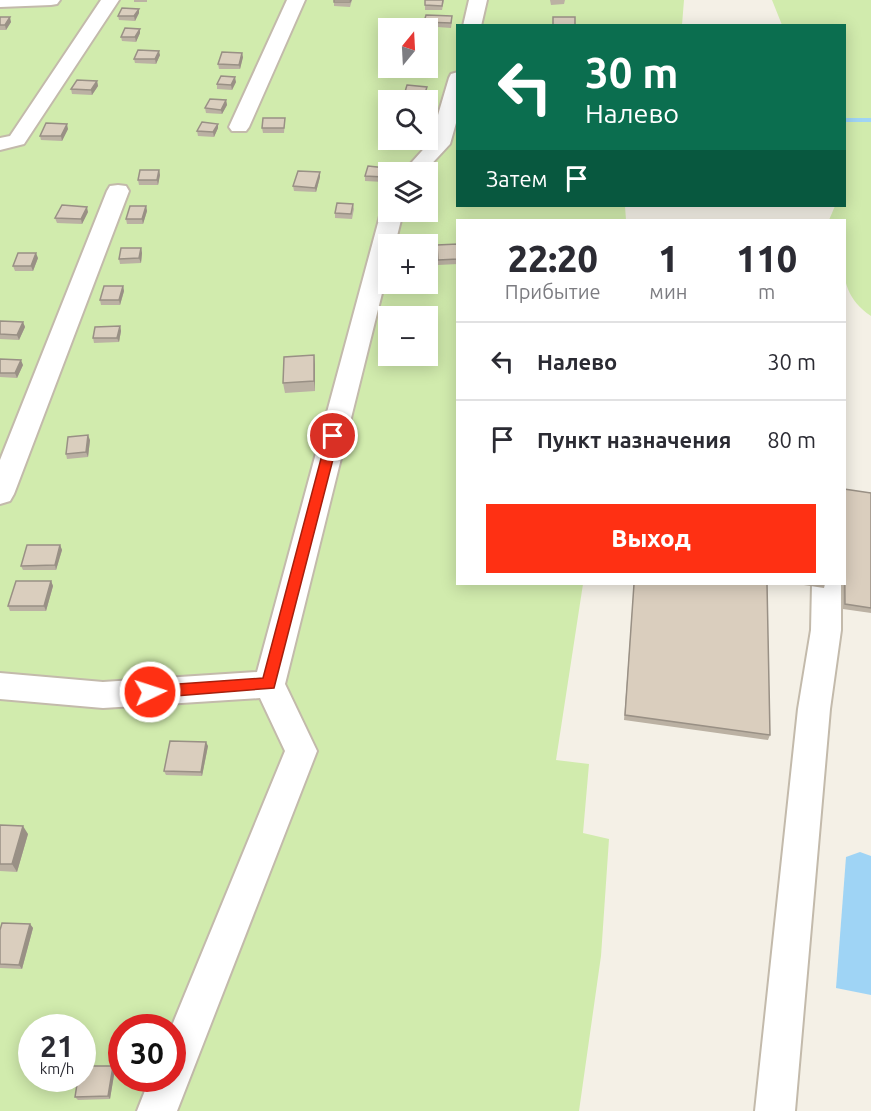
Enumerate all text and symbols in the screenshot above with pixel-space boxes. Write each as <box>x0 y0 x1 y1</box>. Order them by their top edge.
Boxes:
north arrow <box>378 18 438 78</box>
map controls <box>378 18 438 366</box>
icon: left <box>486 48 564 126</box>
text: 30 m <box>585 49 679 96</box>
button: search <box>378 90 438 150</box>
text: Налево <box>585 98 679 128</box>
button: layers <box>378 162 438 222</box>
icon: arrive <box>560 162 593 195</box>
text: Затем <box>486 166 548 191</box>
button: + <box>378 234 438 294</box>
text: 22:20 <box>508 238 598 279</box>
text: 1 <box>658 238 679 279</box>
text: 110 <box>736 238 797 279</box>
text: Прибытие <box>505 280 601 303</box>
text: мин <box>649 280 687 303</box>
text: m <box>758 280 775 303</box>
button: − <box>378 306 438 366</box>
icon: left <box>486 345 519 378</box>
text: Налево <box>537 349 617 374</box>
text: 30 m <box>767 349 816 374</box>
pin <box>307 410 358 461</box>
icon: arrive <box>316 419 349 452</box>
icon: arrive <box>486 423 519 456</box>
text: Пункт назначения <box>537 427 731 452</box>
text: 80 m <box>767 427 816 452</box>
button: Выход <box>486 504 816 573</box>
position arrow <box>118 660 182 724</box>
speed limit sign: 30 <box>108 1014 186 1092</box>
text: 21 <box>40 1029 74 1063</box>
text: km/h <box>40 1060 74 1077</box>

